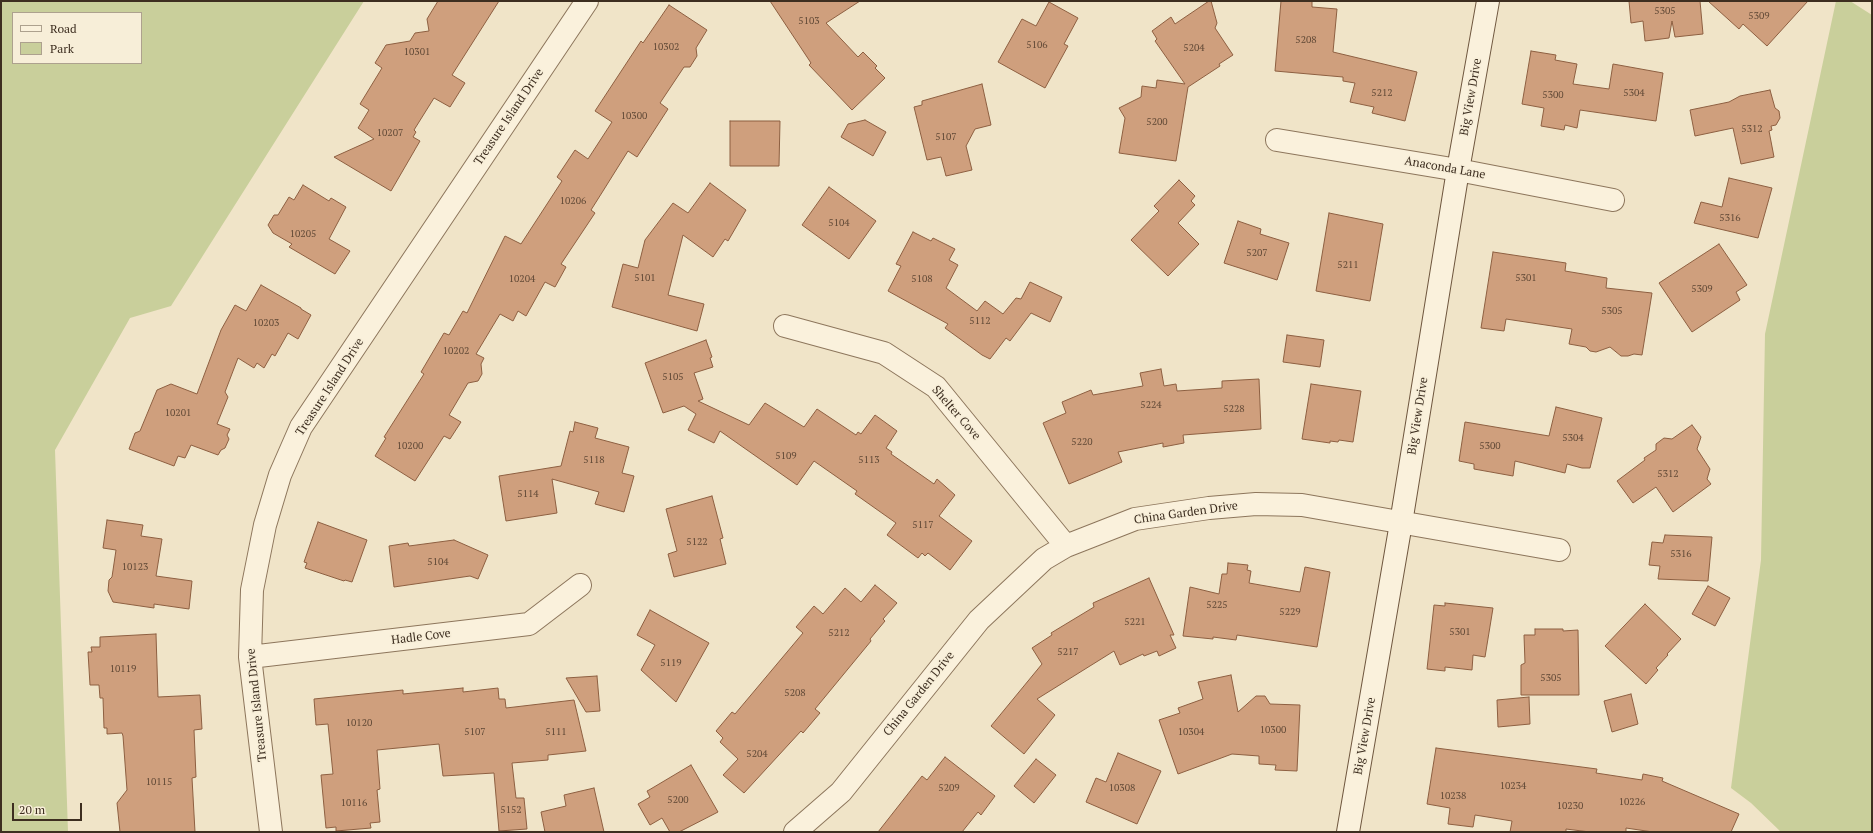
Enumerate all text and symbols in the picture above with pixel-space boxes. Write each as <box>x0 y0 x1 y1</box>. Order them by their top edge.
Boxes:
house number: 5305 <box>1654 5 1676 17</box>
house number: 5309 <box>1748 10 1770 22</box>
legend <box>12 12 142 64</box>
house number: 5103 <box>798 15 820 27</box>
text: Road <box>50 21 77 36</box>
house number: 5208 <box>1295 34 1317 46</box>
house number: 5106 <box>1026 39 1048 51</box>
text: Park <box>50 41 74 56</box>
house number: 10302 <box>653 41 679 53</box>
house number: 5204 <box>1183 42 1205 54</box>
house number: 10301 <box>404 46 430 58</box>
street label: Big View Drive <box>1457 57 1485 137</box>
street label: Treasure Island Drive <box>471 66 547 168</box>
house number: 5212 <box>1371 87 1393 99</box>
house number: 5304 <box>1623 87 1645 99</box>
house number: 5300 <box>1542 89 1564 101</box>
house number: 10300 <box>621 110 647 122</box>
house number: 5200 <box>1146 116 1168 128</box>
house number: 5312 <box>1741 123 1763 135</box>
house number: 10207 <box>377 127 403 139</box>
house number: 5107 <box>935 131 957 143</box>
street label: Anaconda Lane <box>1403 154 1487 182</box>
house number: 10206 <box>560 195 586 207</box>
house number: 5316 <box>1719 212 1741 224</box>
house number: 5104 <box>828 217 850 229</box>
house number: 10205 <box>290 228 316 240</box>
house number: 5207 <box>1246 247 1268 259</box>
house number: 5211 <box>1337 259 1359 271</box>
house number: 5101 <box>634 272 656 284</box>
house number: 5301 <box>1515 272 1537 284</box>
house number: 10204 <box>509 273 535 285</box>
house number: 5108 <box>911 273 933 285</box>
house number: 5309 <box>1691 283 1713 295</box>
house number: 5305 <box>1601 305 1623 317</box>
house number: 5112 <box>969 315 991 327</box>
house number: 10203 <box>253 317 279 329</box>
street label: Treasure Island Drive <box>293 335 367 439</box>
house number: 10202 <box>443 345 469 357</box>
house number: 5105 <box>662 371 684 383</box>
street label: Big View Drive <box>1405 376 1431 456</box>
street label: Shelter Cove <box>929 383 983 443</box>
house number: 5224 <box>1140 399 1162 411</box>
house number: 5228 <box>1223 403 1245 415</box>
house number: 10201 <box>165 407 191 419</box>
house number: 5304 <box>1562 432 1584 444</box>
house number: 5220 <box>1071 436 1093 448</box>
house number: 10200 <box>397 440 423 452</box>
house number: 5300 <box>1479 440 1501 452</box>
house number: 5109 <box>775 450 797 462</box>
house number: 5118 <box>583 454 605 466</box>
house number: 5113 <box>858 454 880 466</box>
house number: 5312 <box>1657 468 1679 480</box>
house number: 5114 <box>517 488 539 500</box>
street label: China Garden Drive <box>1133 499 1239 527</box>
house number: 5117 <box>912 519 934 531</box>
house number: 5122 <box>686 536 708 548</box>
house number: 5316 <box>1670 548 1692 560</box>
house number: 5104 <box>427 556 449 568</box>
house number: 10123 <box>122 561 148 573</box>
house number: 5225 <box>1206 599 1228 611</box>
house number: 5229 <box>1279 606 1301 618</box>
house number: 5221 <box>1124 616 1146 628</box>
street label: Hadle Cove <box>390 626 452 648</box>
house number: 5301 <box>1449 626 1471 638</box>
house number: 5212 <box>828 627 850 639</box>
house number: 5217 <box>1057 646 1079 658</box>
street label: Treasure Island Drive <box>244 648 270 762</box>
street label: China Garden Drive <box>880 649 958 739</box>
house number: 5119 <box>660 657 682 669</box>
house number: 10119 <box>110 663 136 675</box>
house number: 5305 <box>1540 672 1562 684</box>
house number: 5208 <box>784 687 806 699</box>
street label: Big View Drive <box>1351 696 1379 776</box>
house number: 10120 <box>346 717 372 729</box>
house number: 10300 <box>1260 724 1286 736</box>
house number: 5107 <box>464 726 486 738</box>
house number: 5111 <box>545 726 567 738</box>
house number: 10304 <box>1178 726 1204 738</box>
house number: 5204 <box>746 748 768 760</box>
house number: 10115 <box>146 776 172 788</box>
house number: 10234 <box>1500 780 1526 792</box>
house number: 5209 <box>938 782 960 794</box>
house number: 10308 <box>1109 782 1135 794</box>
house number: 10238 <box>1440 790 1466 802</box>
house number: 5200 <box>667 794 689 806</box>
scale bar <box>14 795 84 821</box>
house number: 10226 <box>1619 796 1645 808</box>
house number: 10116 <box>341 797 367 809</box>
house number: 10230 <box>1557 800 1583 812</box>
text: 20 m <box>19 802 45 817</box>
house number: 5152 <box>500 804 522 816</box>

